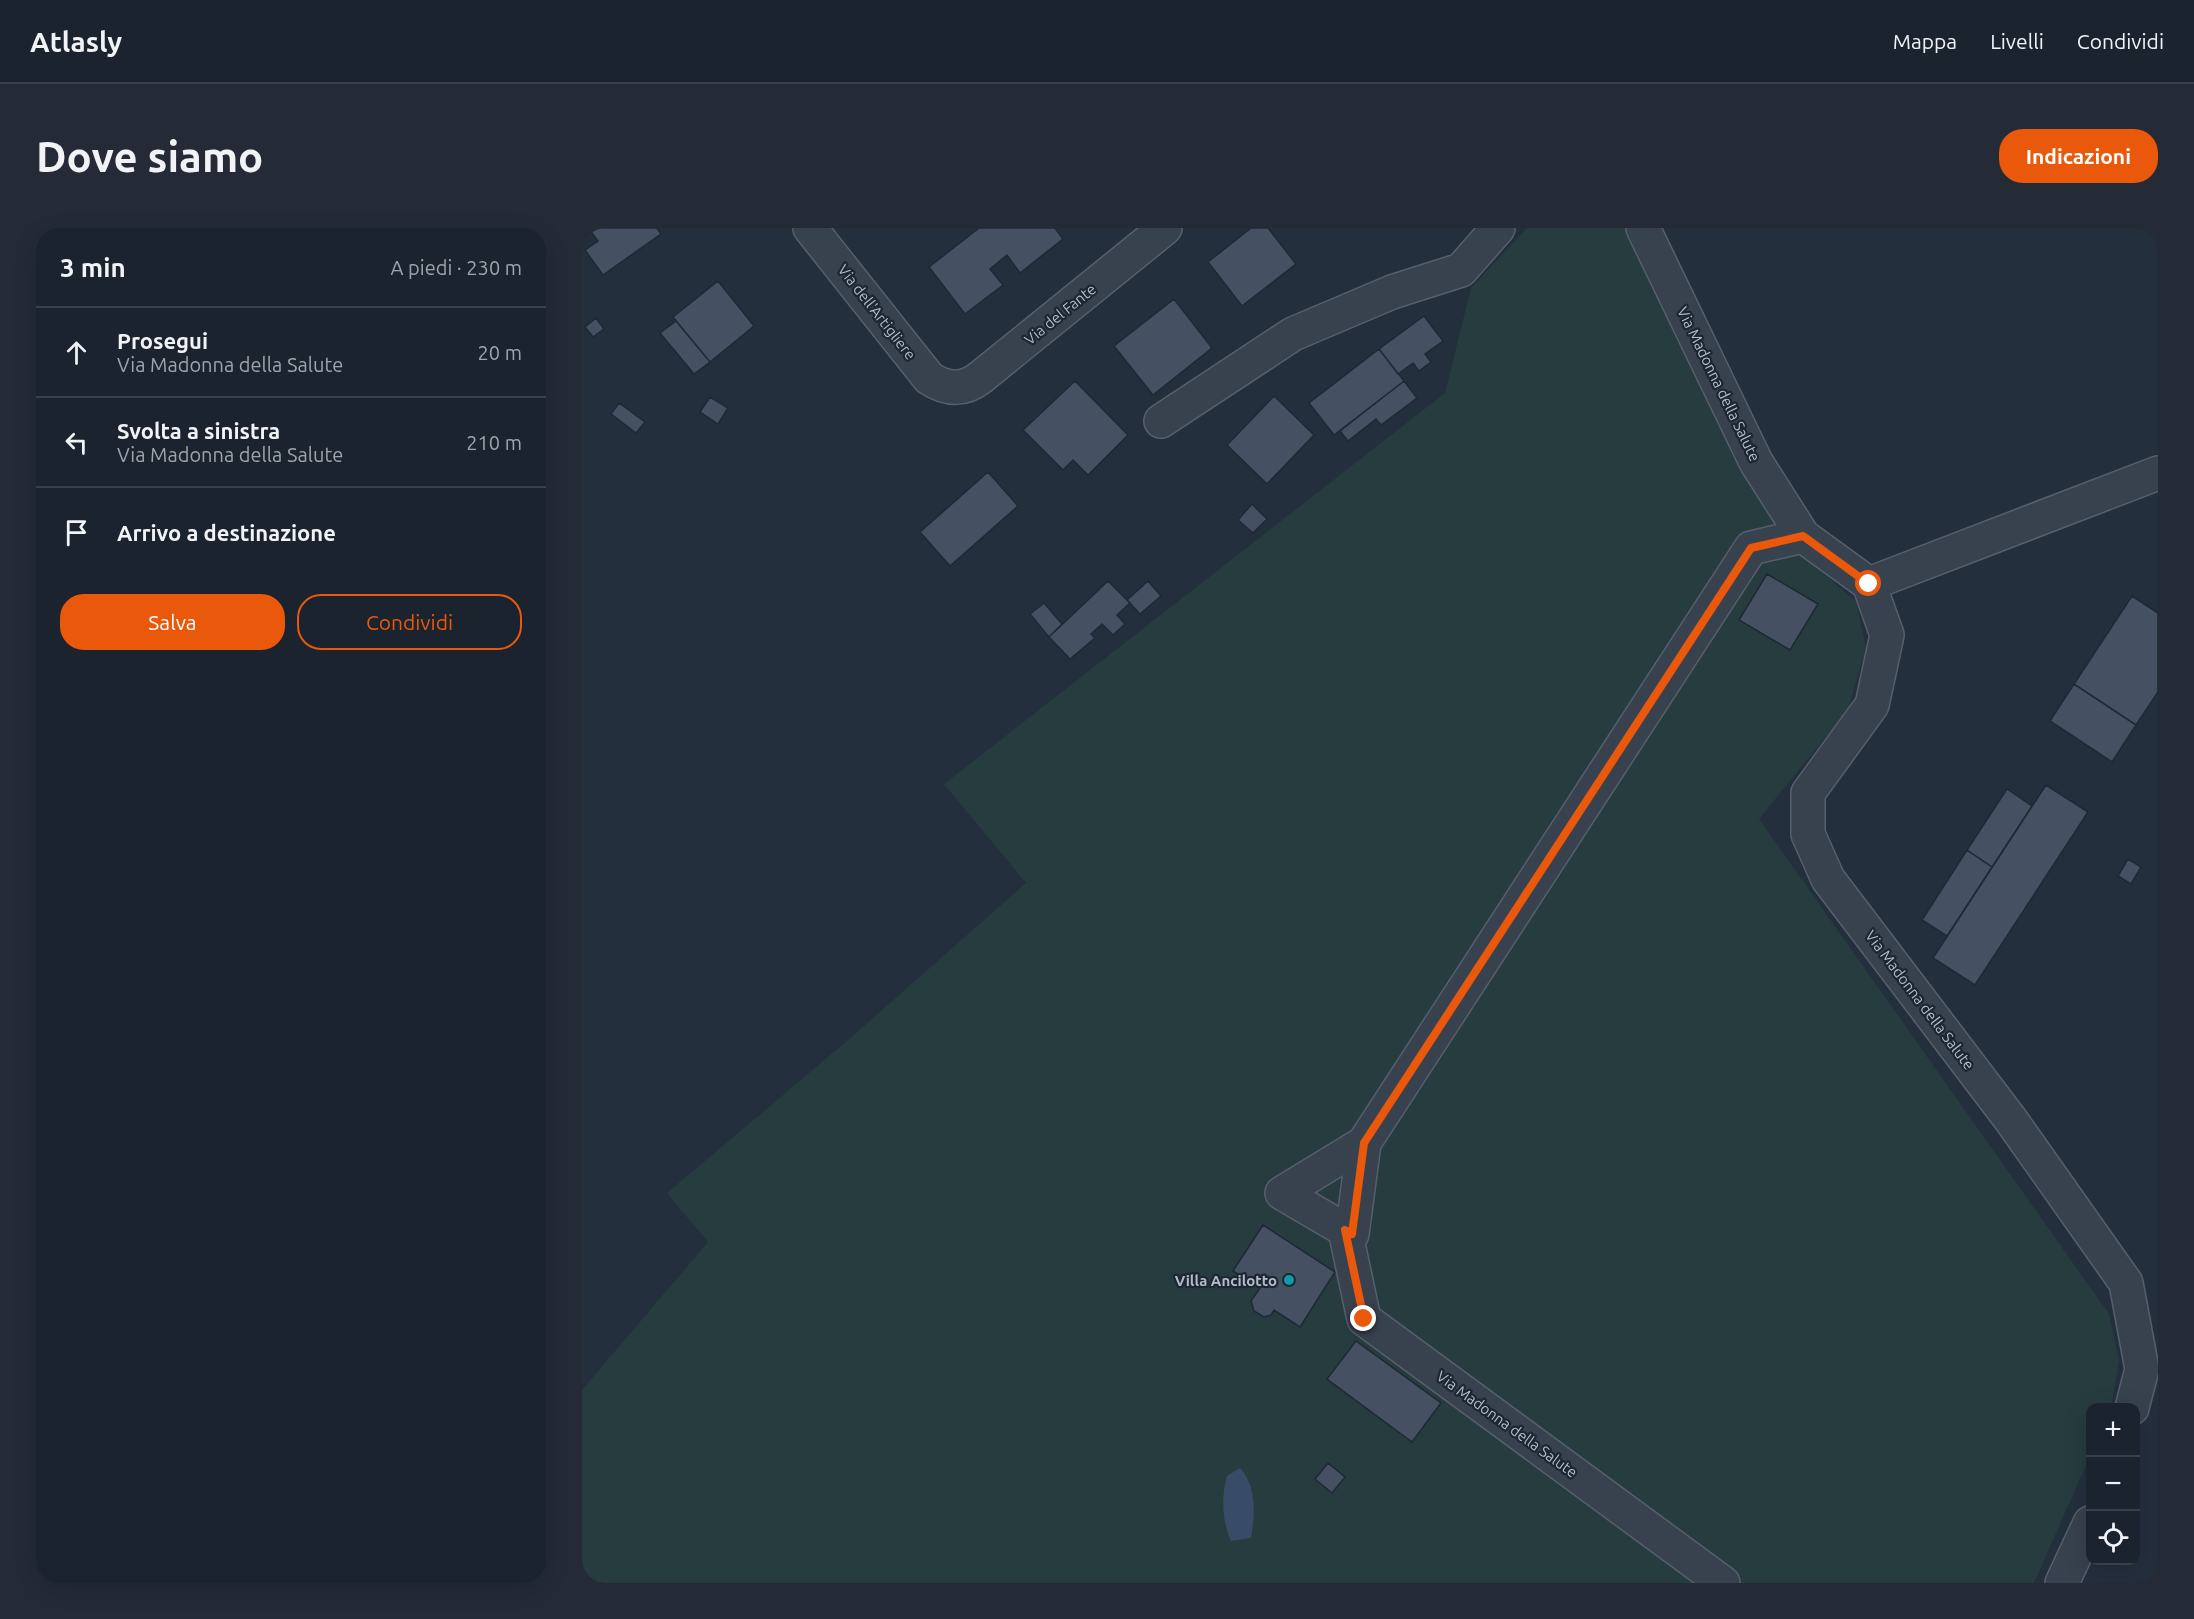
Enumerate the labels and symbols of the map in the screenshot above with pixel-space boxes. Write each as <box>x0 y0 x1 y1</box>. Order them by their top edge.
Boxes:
street label: Via dell'Artigliere <box>835 261 919 363</box>
street label: Via del Fante <box>1021 280 1099 348</box>
street label: Via Madonna della Salute <box>1674 304 1764 464</box>
route start <box>1855 570 1881 596</box>
street label: Via Madonna della Salute <box>1862 927 1978 1073</box>
place label: Villa Ancilotto <box>1175 1272 1277 1289</box>
marker: Villa Ancilotto <box>1282 1273 1296 1287</box>
route end <box>1350 1305 1376 1331</box>
street label: Via Madonna della Salute <box>1433 1367 1581 1481</box>

